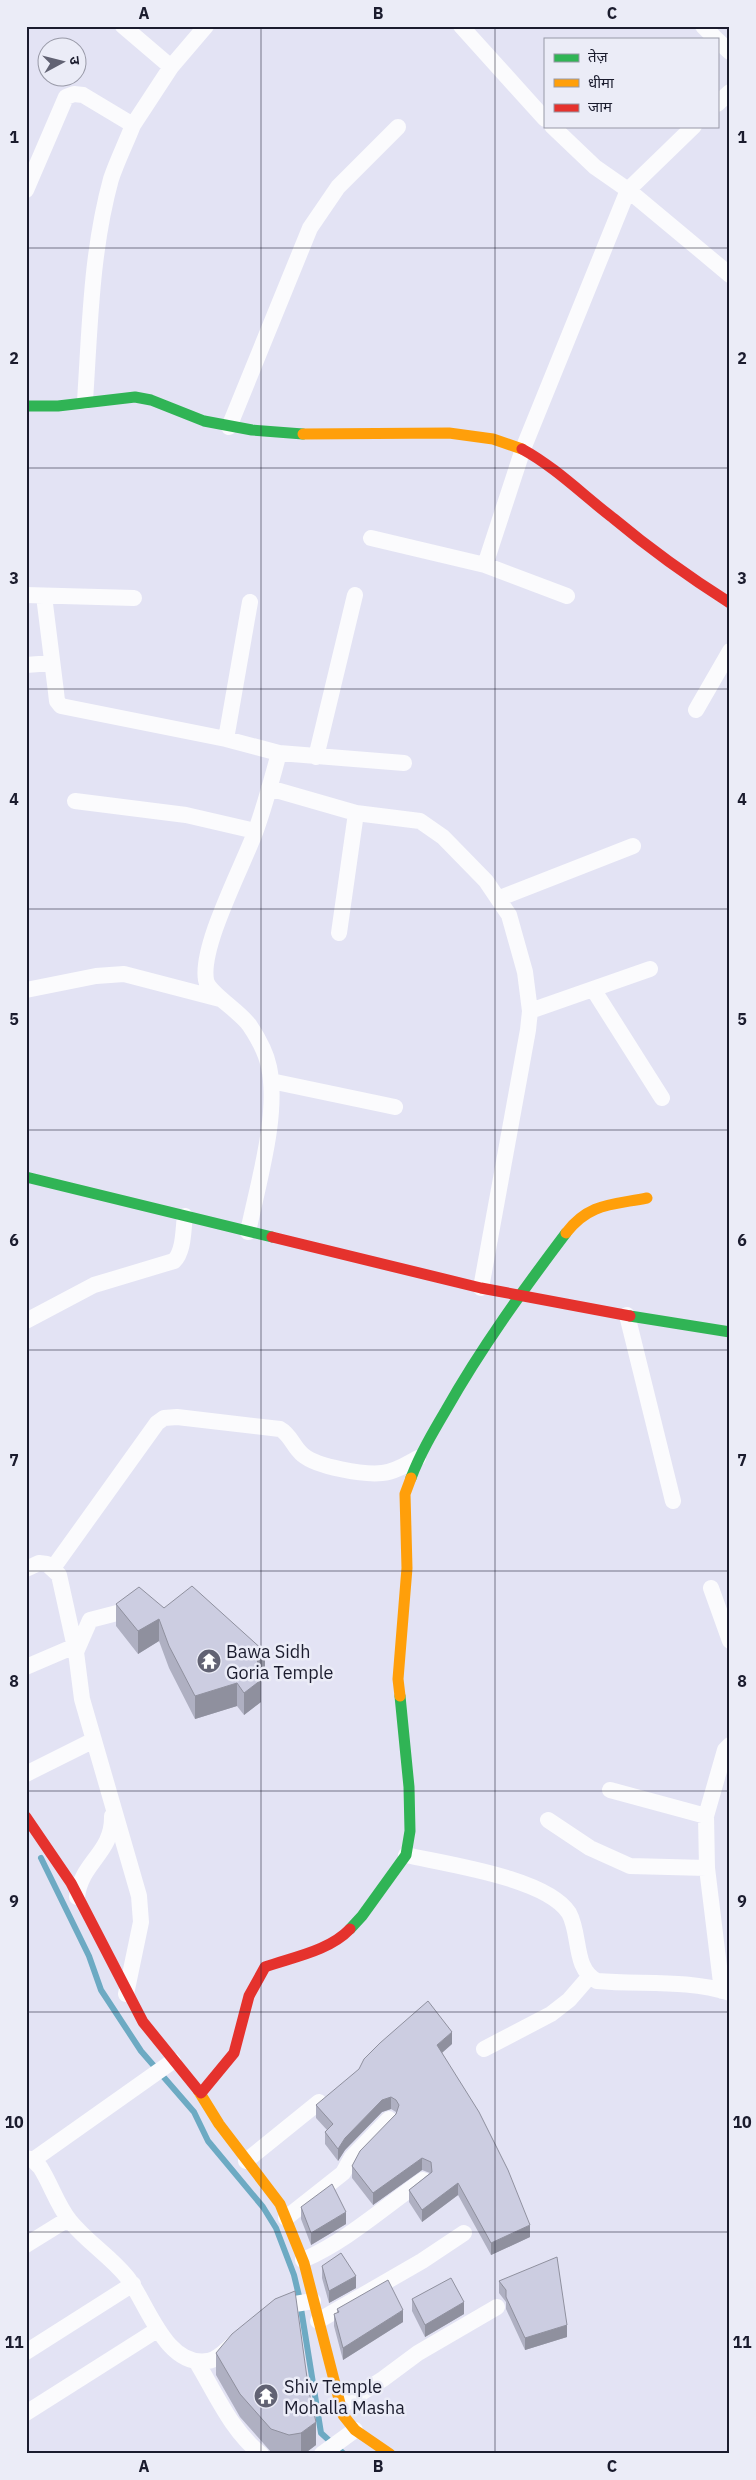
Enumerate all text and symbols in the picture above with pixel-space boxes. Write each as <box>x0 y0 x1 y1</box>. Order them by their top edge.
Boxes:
text: A <box>139 3 150 23</box>
text: B <box>373 3 384 23</box>
text: C <box>607 3 617 23</box>
north arrow <box>38 38 88 88</box>
legend <box>544 38 718 128</box>
text: तेज़ <box>588 47 609 66</box>
text: उ <box>65 55 84 66</box>
text: धीमा <box>588 73 615 92</box>
text: जाम <box>588 97 613 116</box>
text: 1 <box>9 127 19 147</box>
text: 1 <box>737 127 747 147</box>
text: 2 <box>9 348 19 368</box>
text: 2 <box>737 348 747 368</box>
text: 3 <box>9 568 19 588</box>
text: 3 <box>737 568 747 588</box>
text: 4 <box>9 789 19 809</box>
text: 4 <box>737 789 747 809</box>
text: 5 <box>9 1009 19 1029</box>
text: 5 <box>737 1009 747 1029</box>
text: 6 <box>9 1230 19 1250</box>
text: 6 <box>737 1230 747 1250</box>
text: 7 <box>9 1450 19 1470</box>
text: 7 <box>737 1450 747 1470</box>
place label: Bawa Sidh Goria Temple <box>226 1640 334 1684</box>
temple icon: Bawa Sidh Goria Temple <box>196 1648 222 1674</box>
text: 8 <box>9 1671 19 1691</box>
text: 8 <box>737 1671 747 1691</box>
text: 9 <box>9 1891 19 1911</box>
text: 9 <box>737 1891 747 1911</box>
text: 10 <box>4 2112 24 2132</box>
text: 10 <box>732 2112 752 2132</box>
text: 11 <box>4 2332 24 2352</box>
text: 11 <box>732 2332 752 2352</box>
place label: Shiv Temple Mohalla Masha <box>284 2375 405 2419</box>
temple icon: Shiv Temple Mohalla Masha <box>253 2383 279 2409</box>
text: A <box>139 2456 150 2476</box>
text: B <box>373 2456 384 2476</box>
text: C <box>607 2456 617 2476</box>

